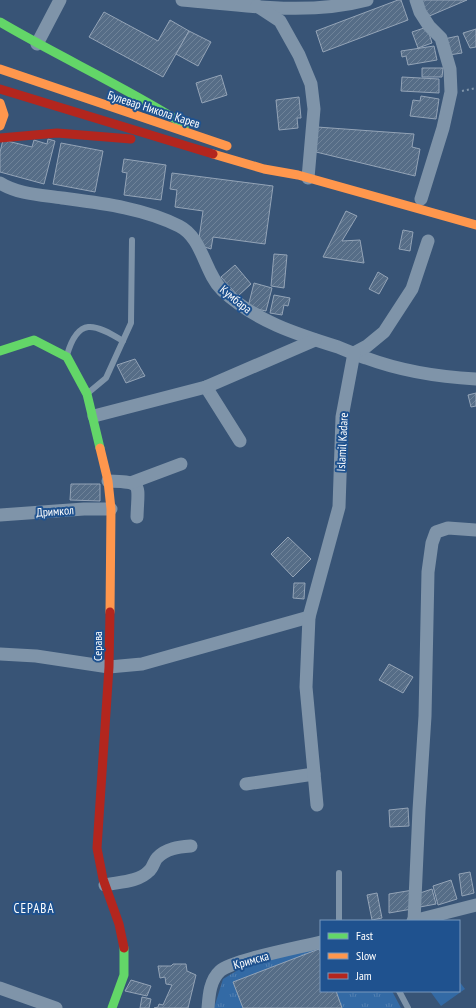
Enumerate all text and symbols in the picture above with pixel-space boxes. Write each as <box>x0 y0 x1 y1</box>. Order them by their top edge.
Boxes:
street label: Булевар Никола Карев <box>106 87 202 131</box>
street label: Кумбара <box>217 282 255 316</box>
street label: Islamil Kadare <box>333 412 351 472</box>
street label: Дримкол <box>36 502 75 520</box>
street label: Серава <box>90 631 105 661</box>
district label: СЕРАВА <box>13 900 55 917</box>
legend <box>320 920 460 992</box>
text: Fast <box>356 928 374 943</box>
street label: Кримска <box>231 948 271 972</box>
text: Slow <box>356 948 377 963</box>
text: Jam <box>355 968 372 983</box>

